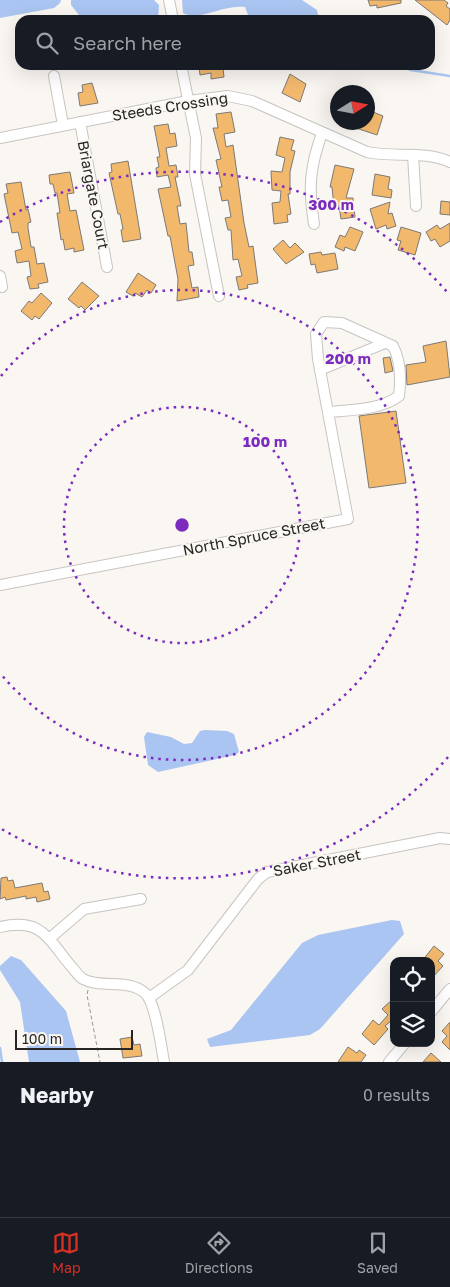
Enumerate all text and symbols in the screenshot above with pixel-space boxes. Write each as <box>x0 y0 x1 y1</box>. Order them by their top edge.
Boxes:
search box <box>15 15 435 70</box>
icon: search <box>33 29 61 57</box>
text: Search here <box>73 31 182 54</box>
north arrow <box>330 85 375 130</box>
street label: Steeds Crossing <box>111 88 229 124</box>
street label: Briargate Court <box>75 139 113 251</box>
text: 300 m <box>308 195 354 213</box>
text: 200 m <box>325 349 371 367</box>
text: 100 m <box>243 432 287 450</box>
street label: North Spruce Street <box>181 513 326 559</box>
centre of rings <box>173 516 191 534</box>
street label: Saker Street <box>271 845 362 879</box>
map controls <box>390 957 435 1047</box>
button: locate <box>390 957 435 1002</box>
button: layers <box>390 1002 435 1047</box>
scale bar <box>15 1027 132 1050</box>
text: 100 m <box>22 1030 62 1047</box>
text: Nearby <box>20 1082 94 1108</box>
text: 0 results <box>363 1085 430 1105</box>
tab: Map <box>52 1229 81 1276</box>
tab: Directions <box>185 1229 253 1276</box>
tab: Saved <box>357 1229 398 1276</box>

